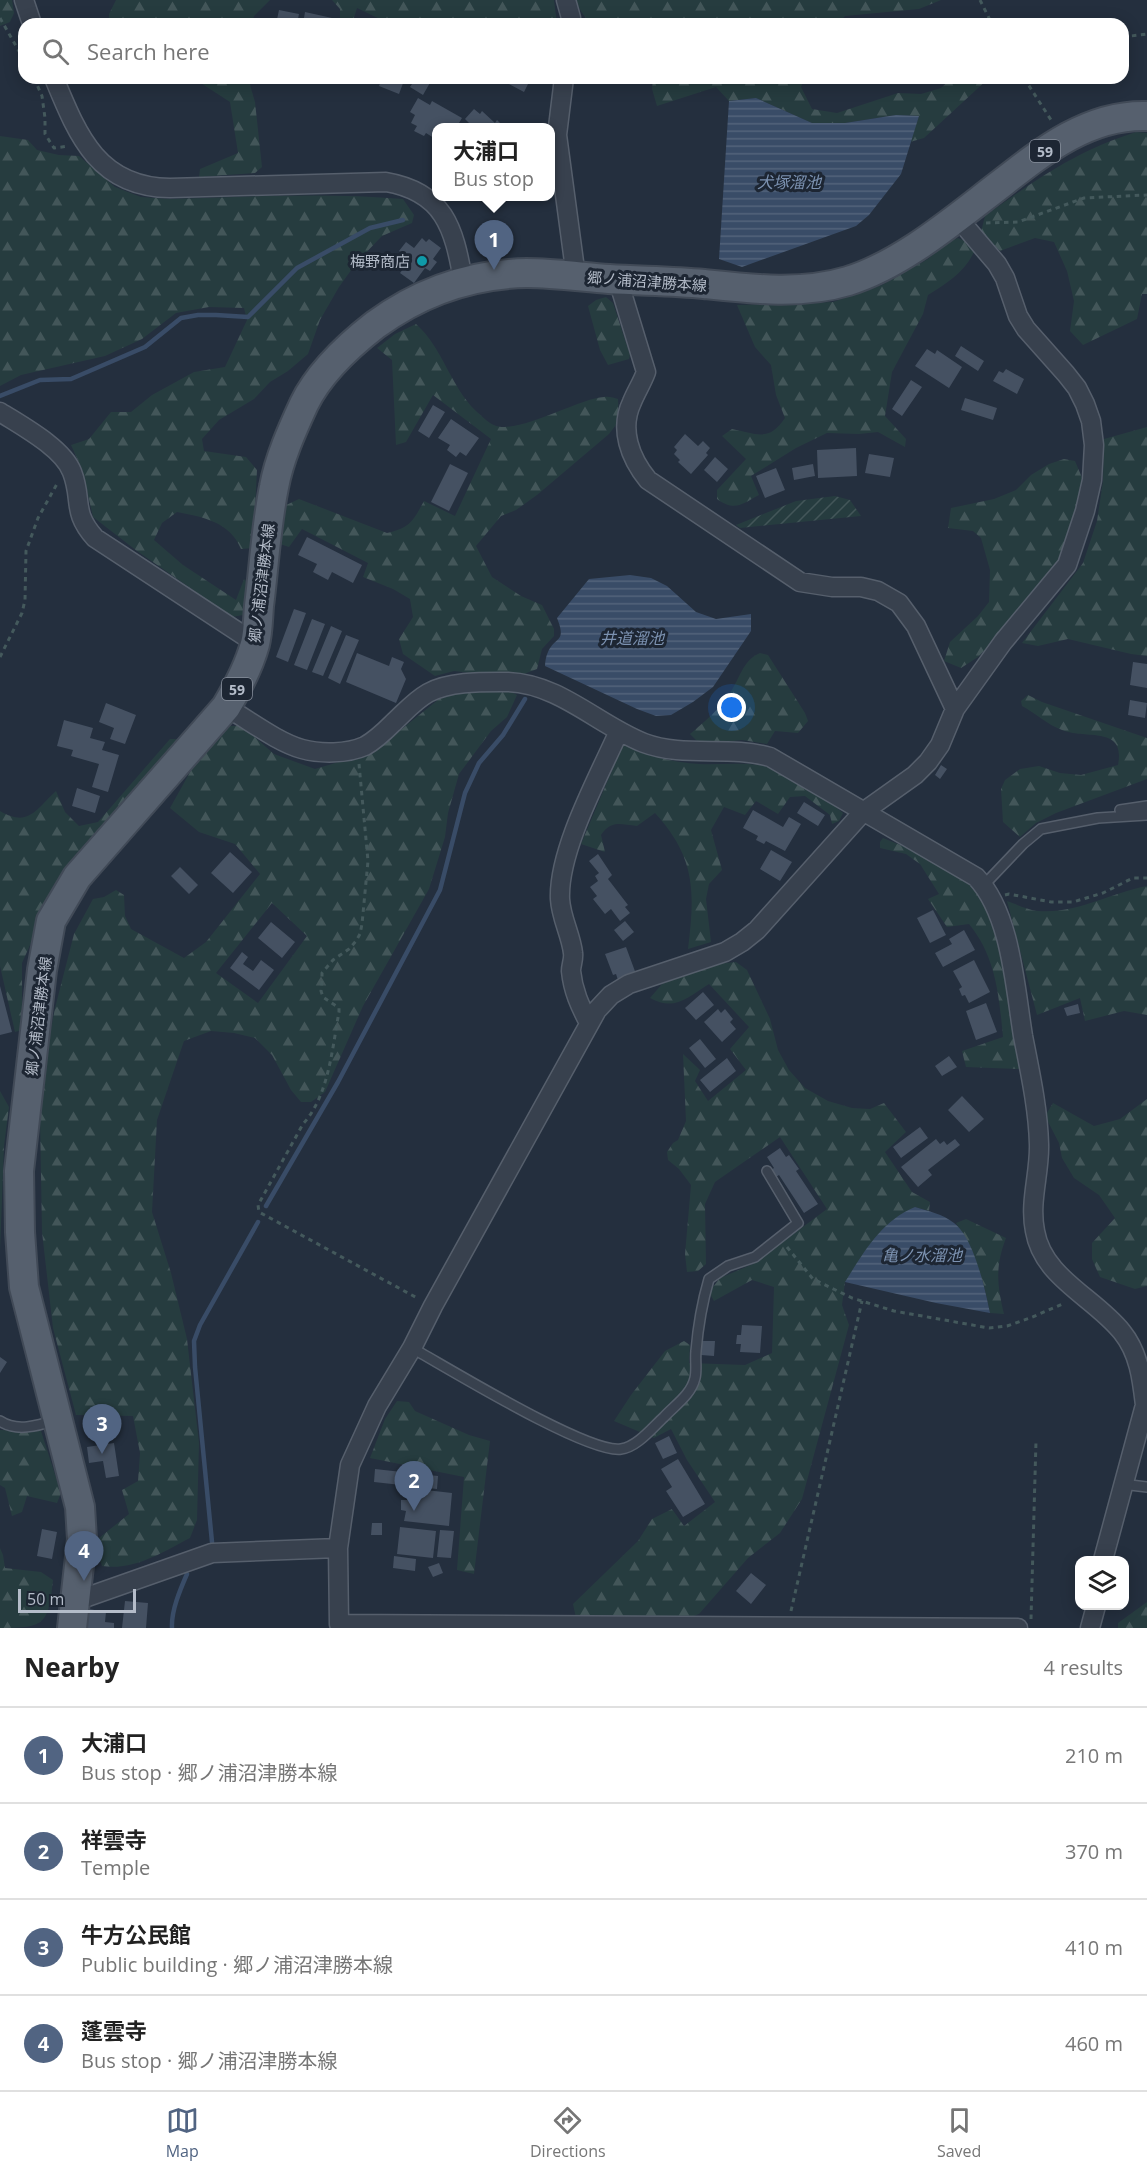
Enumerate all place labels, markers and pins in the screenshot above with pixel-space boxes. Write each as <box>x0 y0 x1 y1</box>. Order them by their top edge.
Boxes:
pin: 1 <box>474 220 514 270</box>
place label: 梅野商店 <box>350 251 410 271</box>
marker: 梅野商店 <box>415 254 429 268</box>
pin: 3 <box>82 1404 122 1454</box>
pin: 2 <box>394 1462 434 1511</box>
pin: 4 <box>64 1532 104 1581</box>

